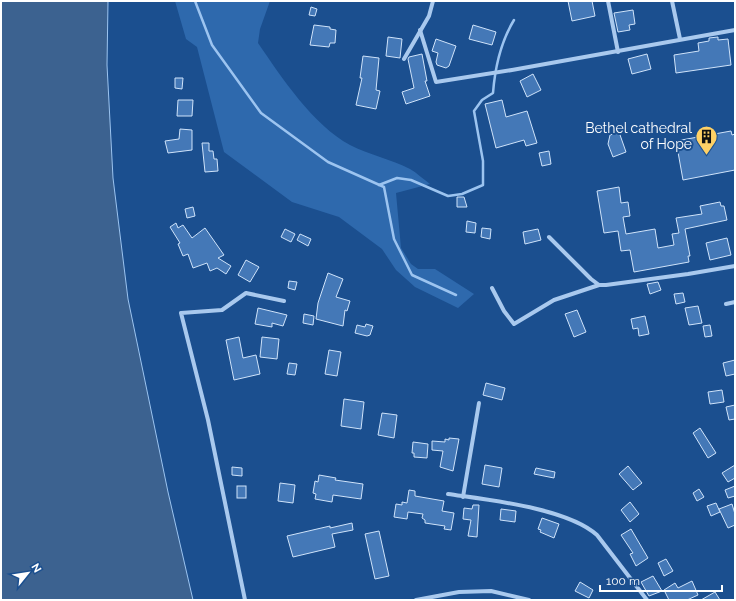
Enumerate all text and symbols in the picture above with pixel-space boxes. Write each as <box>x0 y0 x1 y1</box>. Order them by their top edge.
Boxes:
place label: Bethel cathedral of Hope <box>585 120 692 152</box>
building icon: Bethel cathedral of Hope <box>694 123 720 156</box>
north arrow <box>8 553 48 593</box>
text: N <box>28 561 44 575</box>
scale bar <box>600 567 722 593</box>
text: 100 m <box>606 574 640 588</box>

